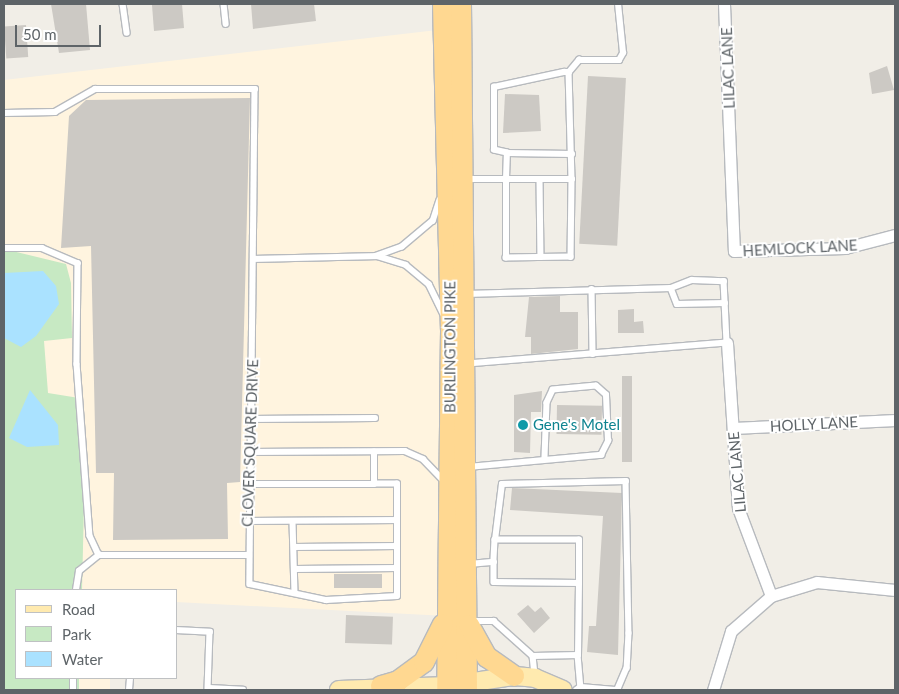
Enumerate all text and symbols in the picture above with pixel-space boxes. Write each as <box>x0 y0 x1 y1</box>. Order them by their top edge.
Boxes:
scale bar <box>18 15 104 47</box>
text: 50 m <box>23 25 57 43</box>
street label: LILAC LANE <box>718 27 738 109</box>
street label: HEMLOCK LANE <box>742 236 858 260</box>
street label: BURLINGTON PIKE <box>441 281 459 413</box>
street label: CLOVER SQUARE DRIVE <box>238 359 262 527</box>
street label: HOLLY LANE <box>769 413 859 435</box>
place label: Gene's Motel <box>533 416 620 434</box>
marker: Gene's Motel <box>517 419 529 431</box>
street label: LILAC LANE <box>724 431 750 513</box>
legend <box>15 589 178 679</box>
text: Road <box>62 600 95 618</box>
text: Park <box>62 625 91 643</box>
text: Water <box>62 650 103 668</box>

